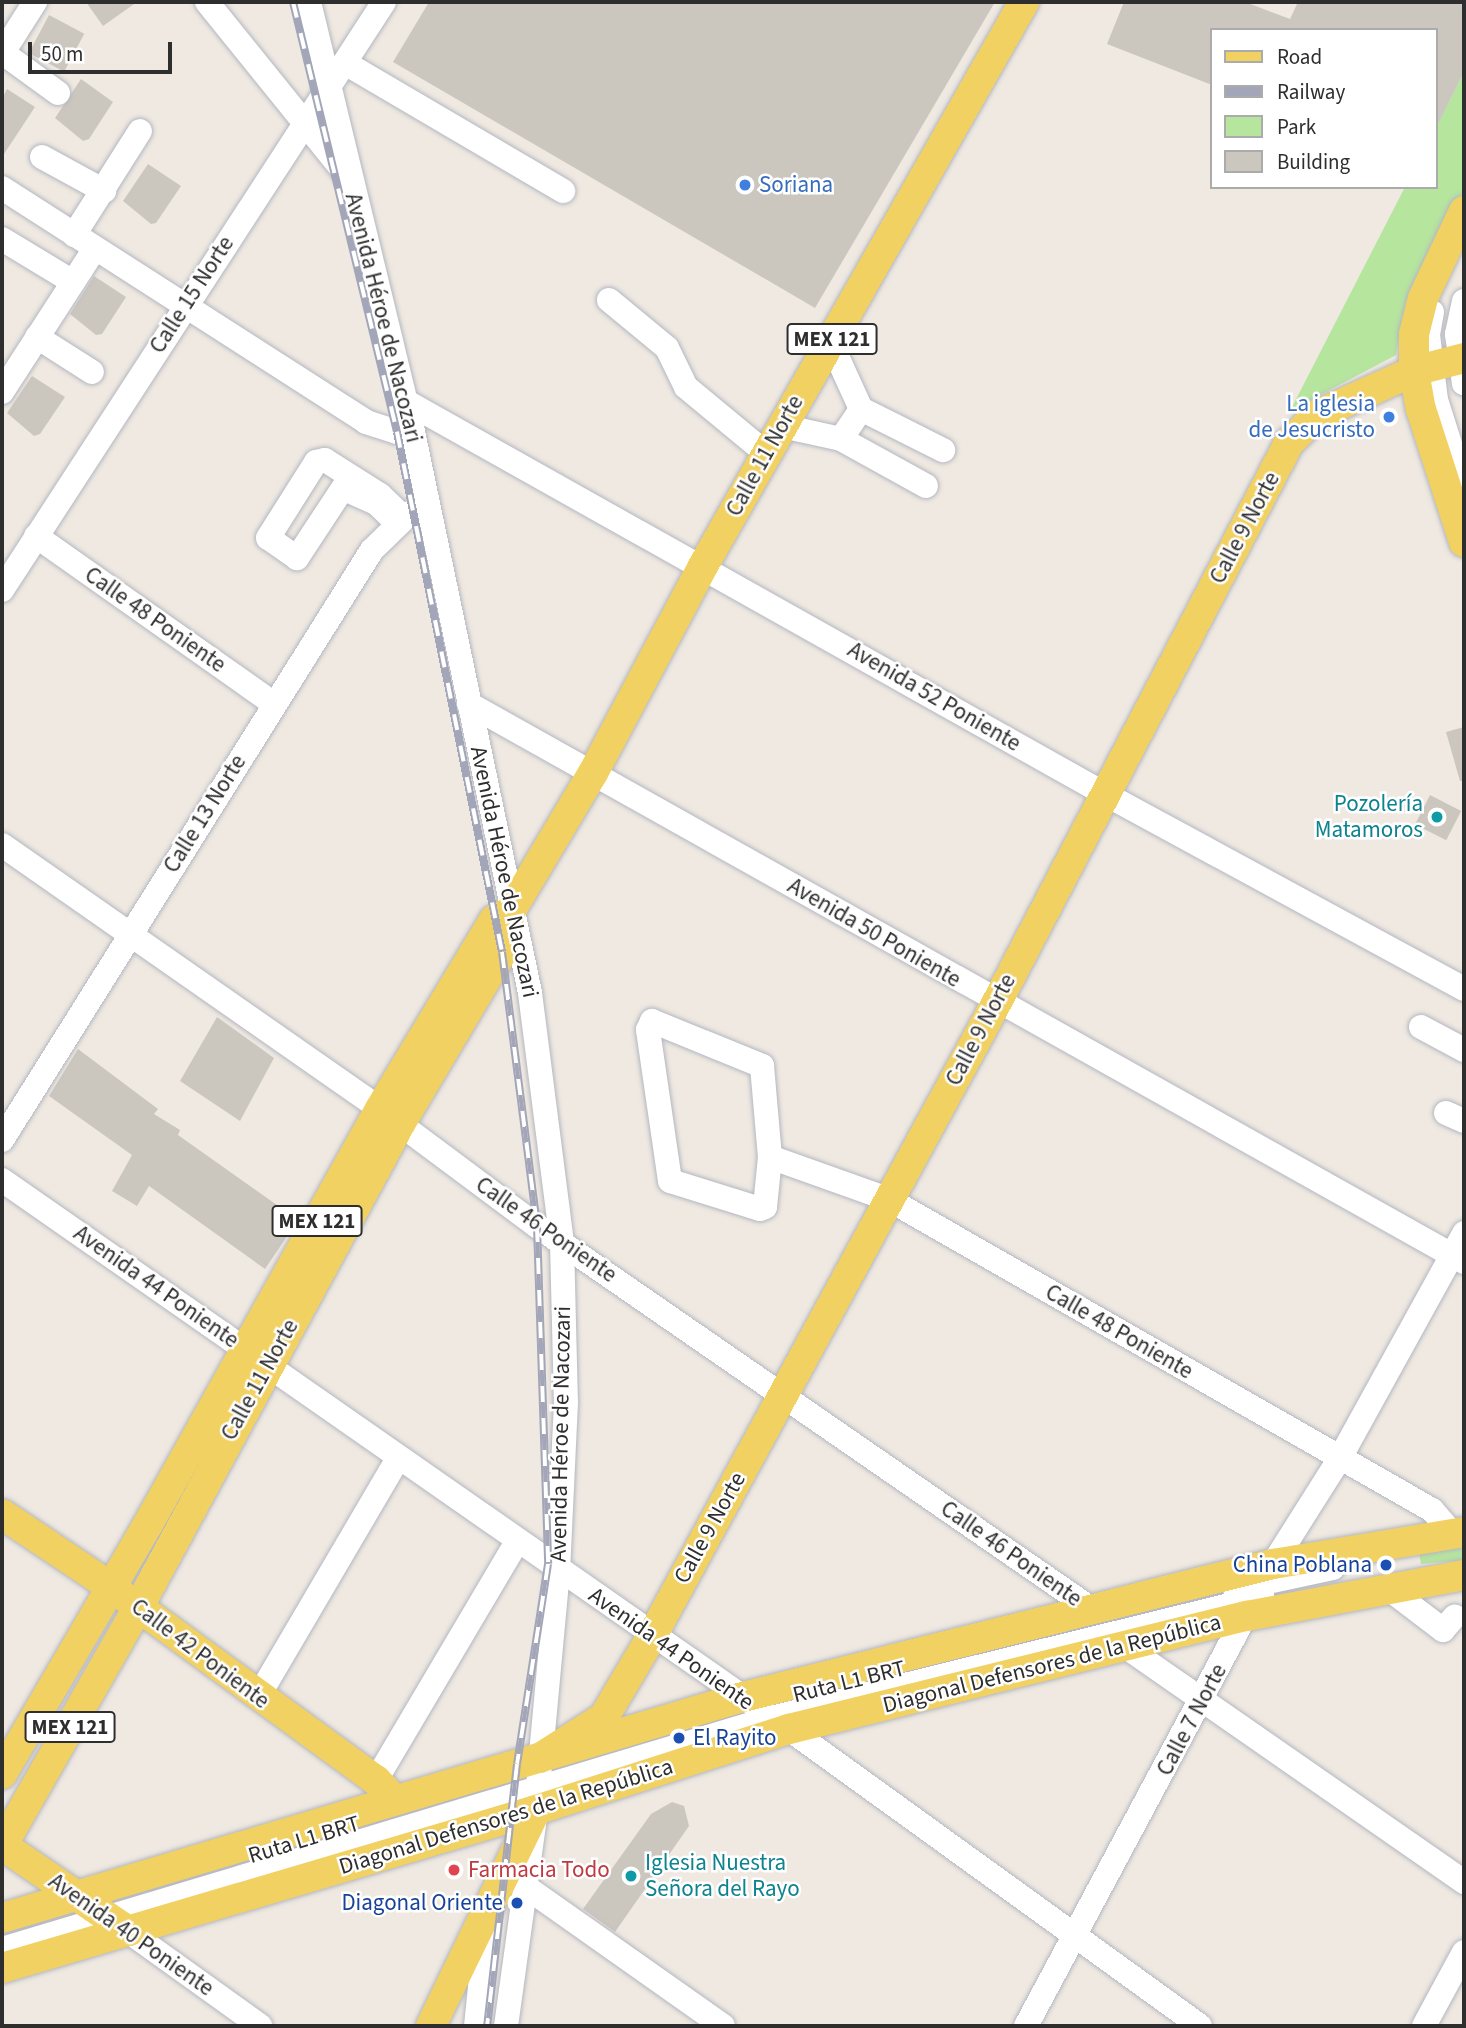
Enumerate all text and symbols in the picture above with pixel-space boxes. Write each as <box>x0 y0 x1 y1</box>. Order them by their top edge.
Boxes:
scale bar <box>32 28 175 72</box>
legend <box>1210 28 1438 189</box>
text: 50 m <box>41 39 83 69</box>
text: Road <box>1277 42 1322 72</box>
text: Railway <box>1277 77 1345 107</box>
text: Park <box>1277 112 1316 142</box>
text: Building <box>1277 147 1350 177</box>
place label: Soriana <box>759 171 833 199</box>
marker: Soriana <box>737 177 753 193</box>
street label: Avenida Héroe de Nacozari <box>339 190 427 446</box>
street label: Calle 15 Norte <box>144 231 240 359</box>
road number: MEX 121 <box>786 322 878 356</box>
place label: La iglesia de Jesucristo <box>1248 390 1375 444</box>
street label: Calle 11 Norte <box>720 391 810 521</box>
marker: La iglesia de Jesucristo <box>1381 409 1397 425</box>
street label: Calle 9 Norte <box>1204 467 1286 589</box>
street label: Calle 48 Poniente <box>79 561 231 679</box>
street label: Avenida 52 Poniente <box>843 636 1025 758</box>
street label: Avenida Héroe de Nacozari <box>464 744 544 1000</box>
street label: Calle 13 Norte <box>158 750 252 878</box>
place label: Pozolería Matamoros <box>1315 790 1423 844</box>
marker: Pozolería Matamoros <box>1429 809 1445 825</box>
street label: Avenida 50 Poniente <box>783 872 965 994</box>
street label: Calle 9 Norte <box>940 969 1022 1091</box>
street label: Calle 46 Poniente <box>470 1171 622 1289</box>
road number: MEX 121 <box>272 1204 362 1238</box>
street label: Avenida 44 Poniente <box>68 1220 244 1354</box>
street label: Calle 48 Poniente <box>1040 1279 1198 1385</box>
street label: Avenida Héroe de Nacozari <box>545 1306 577 1562</box>
street label: Calle 11 Norte <box>215 1315 305 1445</box>
street label: Calle 9 Norte <box>668 1468 752 1588</box>
street label: Calle 46 Poniente <box>935 1495 1087 1613</box>
place label: China Poblana <box>1233 1551 1372 1579</box>
marker: China Poblana <box>1378 1557 1394 1573</box>
street label: Avenida 44 Poniente <box>583 1582 759 1716</box>
street label: Calle 42 Poniente <box>125 1593 275 1715</box>
street label: Diagonal Defensores de la República <box>880 1609 1224 1719</box>
street label: Ruta L1 BRT <box>790 1655 908 1709</box>
street label: Calle 7 Norte <box>1151 1659 1233 1781</box>
road number: MEX 121 <box>24 1710 116 1744</box>
place label: El Rayito <box>693 1724 777 1752</box>
marker: El Rayito <box>671 1730 687 1746</box>
street label: Diagonal Defensores de la República <box>336 1753 676 1881</box>
street label: Ruta L1 BRT <box>245 1810 363 1870</box>
place label: Iglesia Nuestra Señora del Rayo <box>645 1849 800 1903</box>
place label: Farmacia Todo <box>468 1856 610 1884</box>
marker: Farmacia Todo <box>446 1862 462 1878</box>
street label: Avenida 40 Poniente <box>43 1868 219 2002</box>
marker: Iglesia Nuestra Señora del Rayo <box>623 1868 639 1884</box>
place label: Diagonal Oriente <box>341 1889 503 1917</box>
marker: Diagonal Oriente <box>509 1895 525 1911</box>

